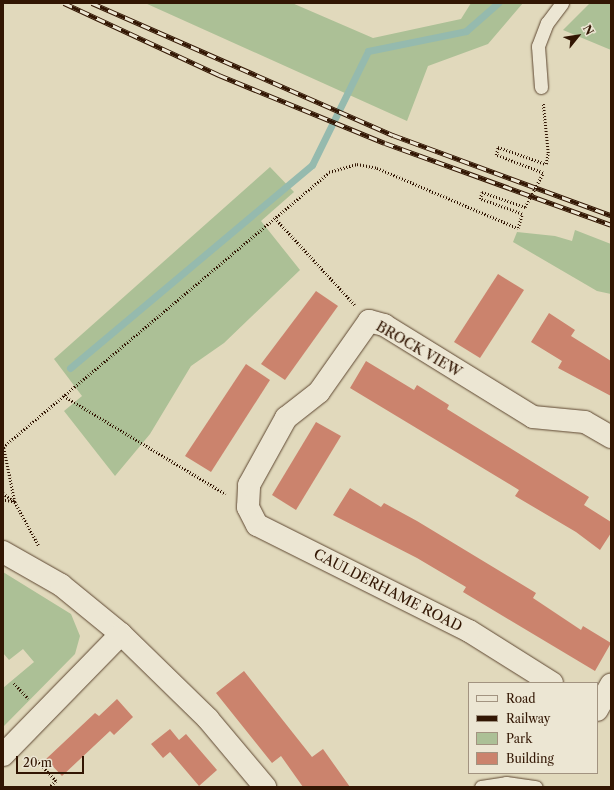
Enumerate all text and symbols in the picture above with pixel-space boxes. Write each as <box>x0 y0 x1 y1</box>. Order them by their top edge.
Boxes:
north arrow <box>558 16 598 56</box>
text: N <box>580 22 597 38</box>
street label: BROCK VIEW <box>373 317 465 381</box>
street label: CAULDERHAME ROAD <box>311 545 465 635</box>
legend <box>468 682 598 774</box>
text: Road <box>506 691 536 706</box>
text: Railway <box>506 711 551 726</box>
text: Park <box>506 731 532 746</box>
scale bar <box>18 748 86 774</box>
text: Building <box>506 751 554 766</box>
text: 20 m <box>23 755 52 770</box>

